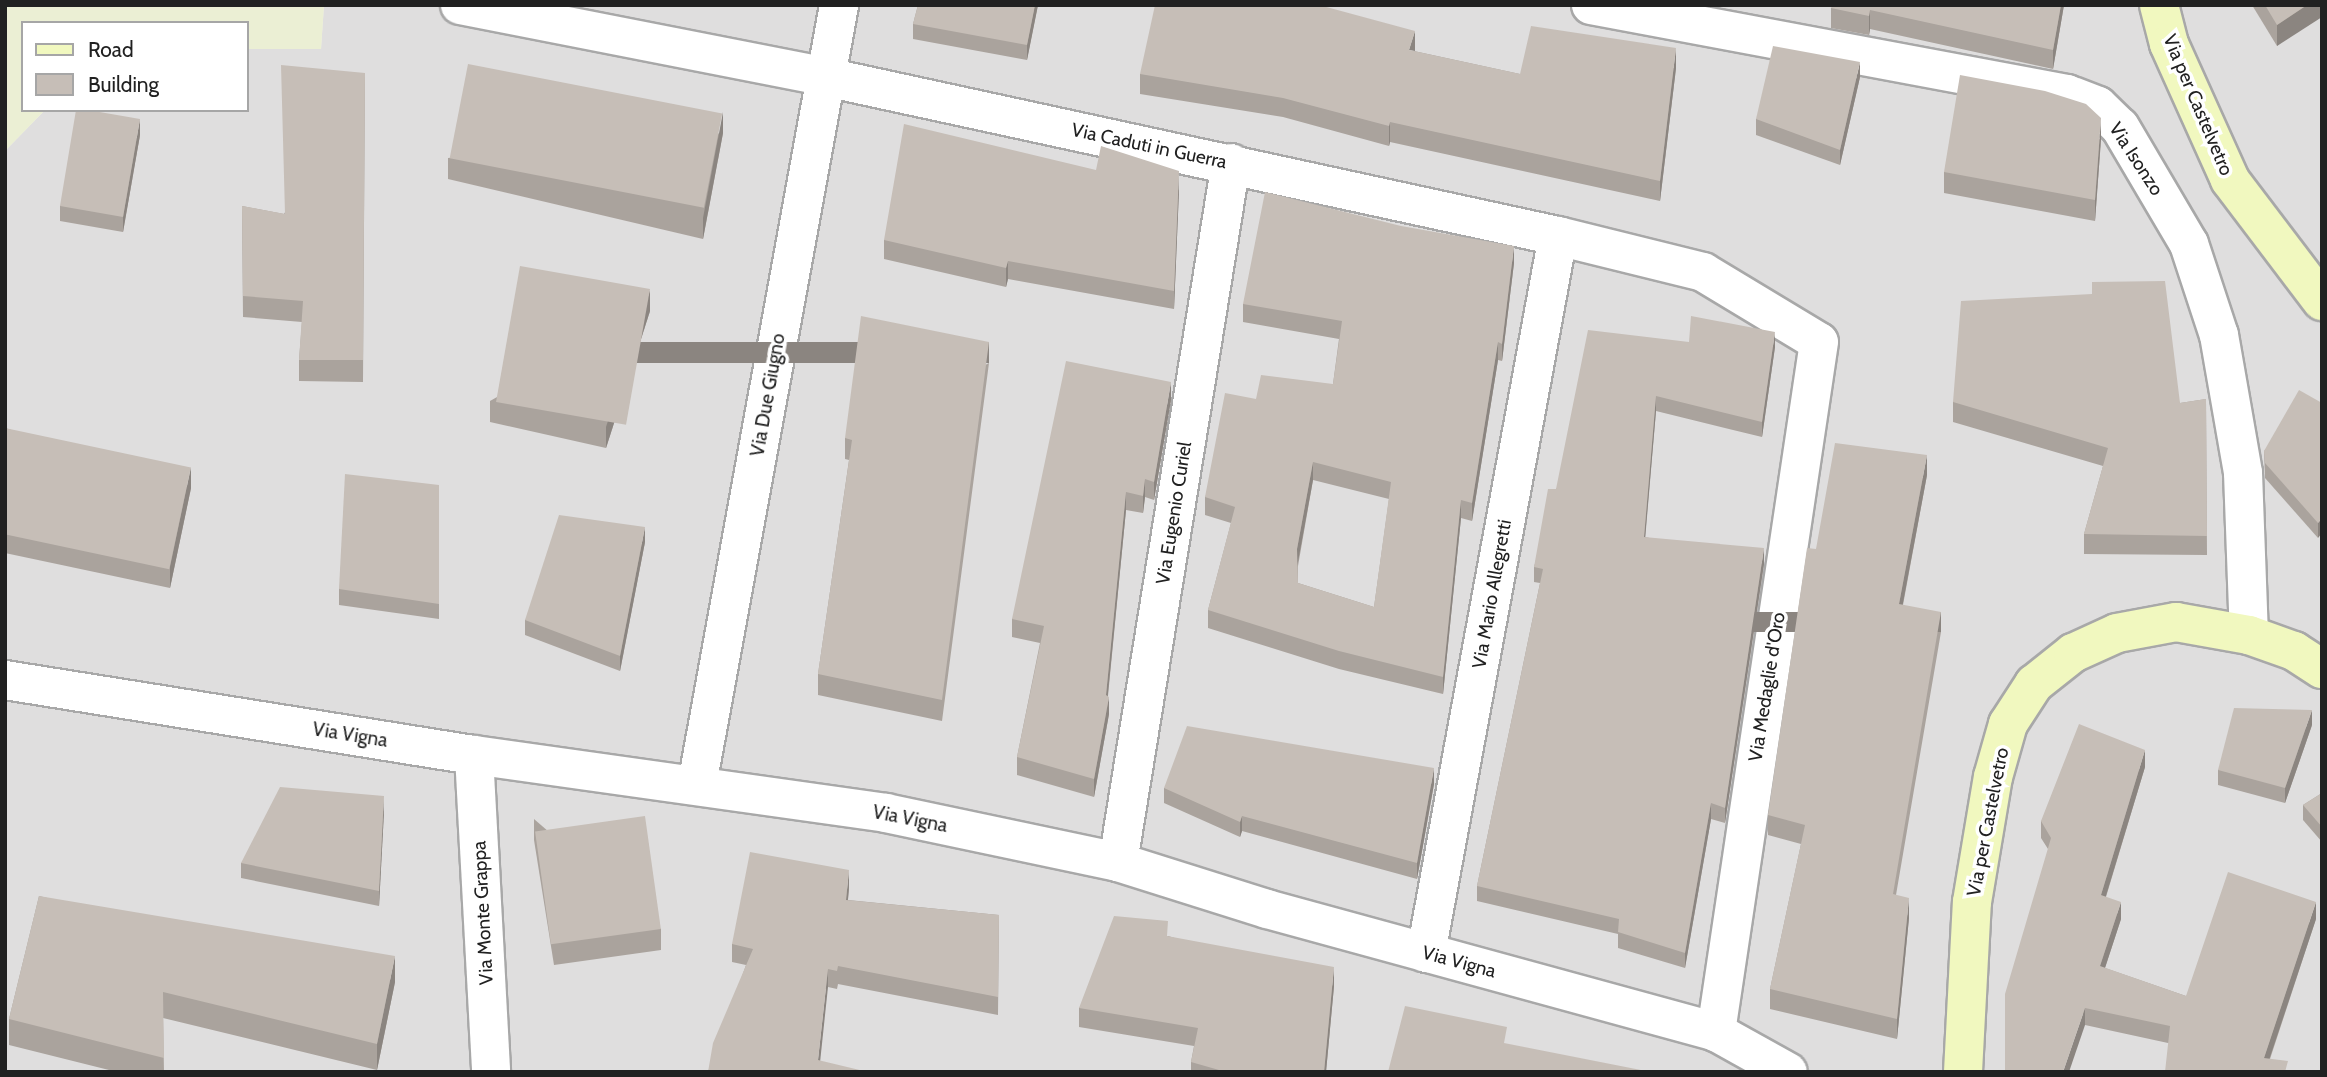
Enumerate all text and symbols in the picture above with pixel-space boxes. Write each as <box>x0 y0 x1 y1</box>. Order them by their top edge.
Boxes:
legend <box>21 21 248 112</box>
street label: Via per Castelvetro <box>2158 31 2238 179</box>
text: Road <box>88 37 134 62</box>
text: Building <box>88 72 159 97</box>
street label: Via Caduti in Guerra <box>1069 118 1229 174</box>
street label: Via Isonzo <box>2104 118 2168 200</box>
street label: Via Due Giugno <box>746 332 790 458</box>
street label: Via Eugenio Curiel <box>1151 440 1197 586</box>
street label: Via Mario Allegretti <box>1468 518 1516 670</box>
street label: Via Medaglie d'Oro <box>1744 611 1790 763</box>
street label: Via Vigna <box>311 718 389 752</box>
street label: Via per Castelvetro <box>1962 746 2014 898</box>
street label: Via Vigna <box>871 801 949 837</box>
street label: Via Monte Grappa <box>468 840 498 986</box>
street label: Via Vigna <box>1420 941 1498 983</box>

